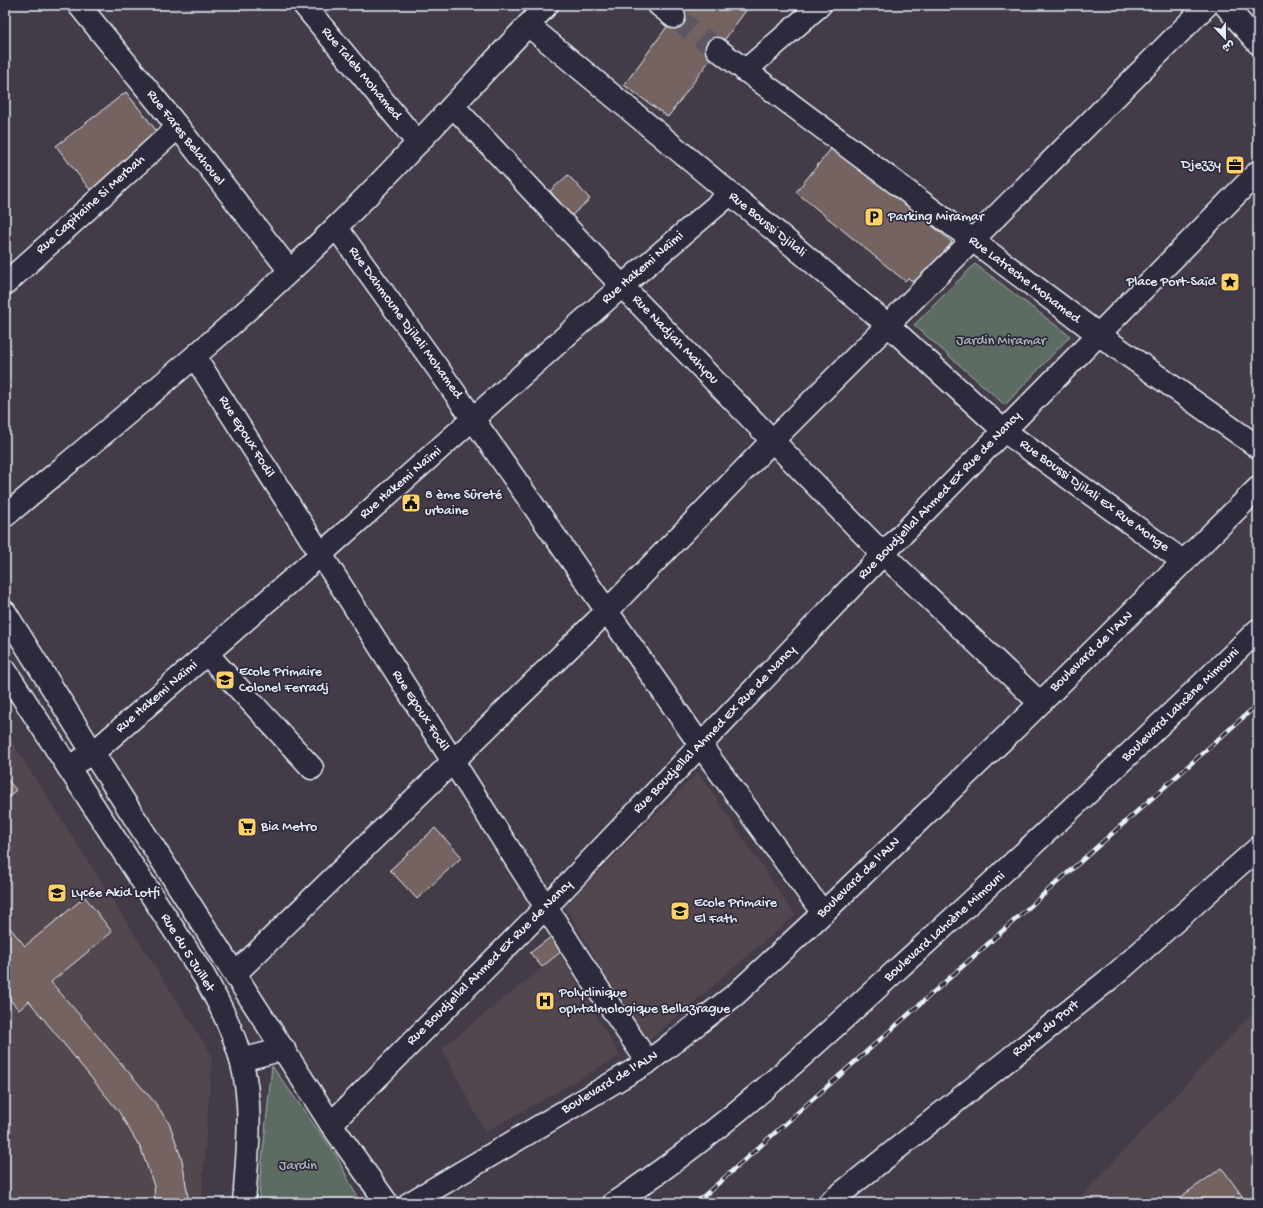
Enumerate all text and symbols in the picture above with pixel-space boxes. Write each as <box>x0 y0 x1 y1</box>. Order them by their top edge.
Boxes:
north arrow <box>1205 18 1245 58</box>
street label: Rue Taleb Mohamed <box>317 24 406 125</box>
text: ش <box>1220 38 1236 53</box>
street label: Rue Fares Belahouel <box>142 87 228 189</box>
street label: Rue Capitaine Si Merbah <box>33 151 149 258</box>
office icon: Djezzy <box>1224 154 1246 176</box>
place label: Djezzy <box>1180 157 1221 174</box>
street label: Rue Boussi Djilali <box>725 188 809 262</box>
parking icon: Parking Miramar <box>863 206 885 228</box>
place label: Parking Miramar <box>887 209 985 226</box>
street label: Rue Hakemi Naïmi <box>599 228 687 308</box>
street label: Rue Latreche Mohamed <box>965 232 1085 329</box>
street label: Rue Dahmoune Djilali Mohamed <box>344 244 467 404</box>
place icon: Place Port-Saïd <box>1219 271 1241 293</box>
place label: Place Port-Saïd <box>1126 274 1218 291</box>
street label: Rue Nadjah Mahyou <box>628 292 722 389</box>
park label: Jardin Miramar <box>956 333 1047 350</box>
street label: Rue Epoux Fodil <box>214 393 278 481</box>
street label: Rue Boudjellal Ahmed Ex Rue de Nancy <box>855 408 1025 584</box>
street label: Rue Boussi Djilali Ex Rue Monge <box>1016 436 1173 557</box>
street label: Rue Hakemi Naïmi <box>357 443 445 523</box>
place label: 8 ème Sûreté urbaine <box>425 487 503 520</box>
public building icon: 8 ème Sûreté urbaine <box>400 492 422 514</box>
street label: Boulevard de l'ALN <box>1046 608 1137 697</box>
street label: Rue Boudjellal Ahmed Ex Rue de Nancy <box>630 642 800 818</box>
street label: Boulevard Lahcène Mimouni <box>1118 644 1244 767</box>
street label: Rue Hakemi Naïmi <box>113 657 201 737</box>
place label: Ecole Primaire Colonel Ferradj <box>239 664 329 697</box>
street label: Rue Epoux Fodil <box>387 667 453 755</box>
school or university icon: Ecole Primaire Colonel Ferradj <box>214 669 236 691</box>
supermarket icon: Bia Metro <box>236 816 258 838</box>
place label: Bia Metro <box>260 819 317 836</box>
street label: Boulevard de l'ALN <box>813 834 904 923</box>
street label: Boulevard Lahcène Mimouni <box>880 868 1009 987</box>
street label: Rue Boudjellal Ahmed Ex Rue de Nancy <box>404 876 577 1049</box>
school or university icon: Lycée Akid Lotfi <box>46 882 68 904</box>
place label: Lycée Akid Lotfi <box>71 885 160 902</box>
place label: Ecole Primaire El Fath <box>694 895 778 928</box>
school or university icon: Ecole Primaire El Fath <box>669 900 691 922</box>
street label: Rue du 5 Juillet <box>156 911 219 996</box>
place label: Polyclinique ophtalmologique Bellazrague <box>558 985 731 1018</box>
hospital icon: Polyclinique ophtalmologique Bellazrague <box>534 990 556 1012</box>
street label: Route du Port <box>1009 996 1084 1061</box>
street label: Boulevard de l'ALN <box>558 1047 661 1119</box>
park label: Jardin <box>279 1158 317 1175</box>

